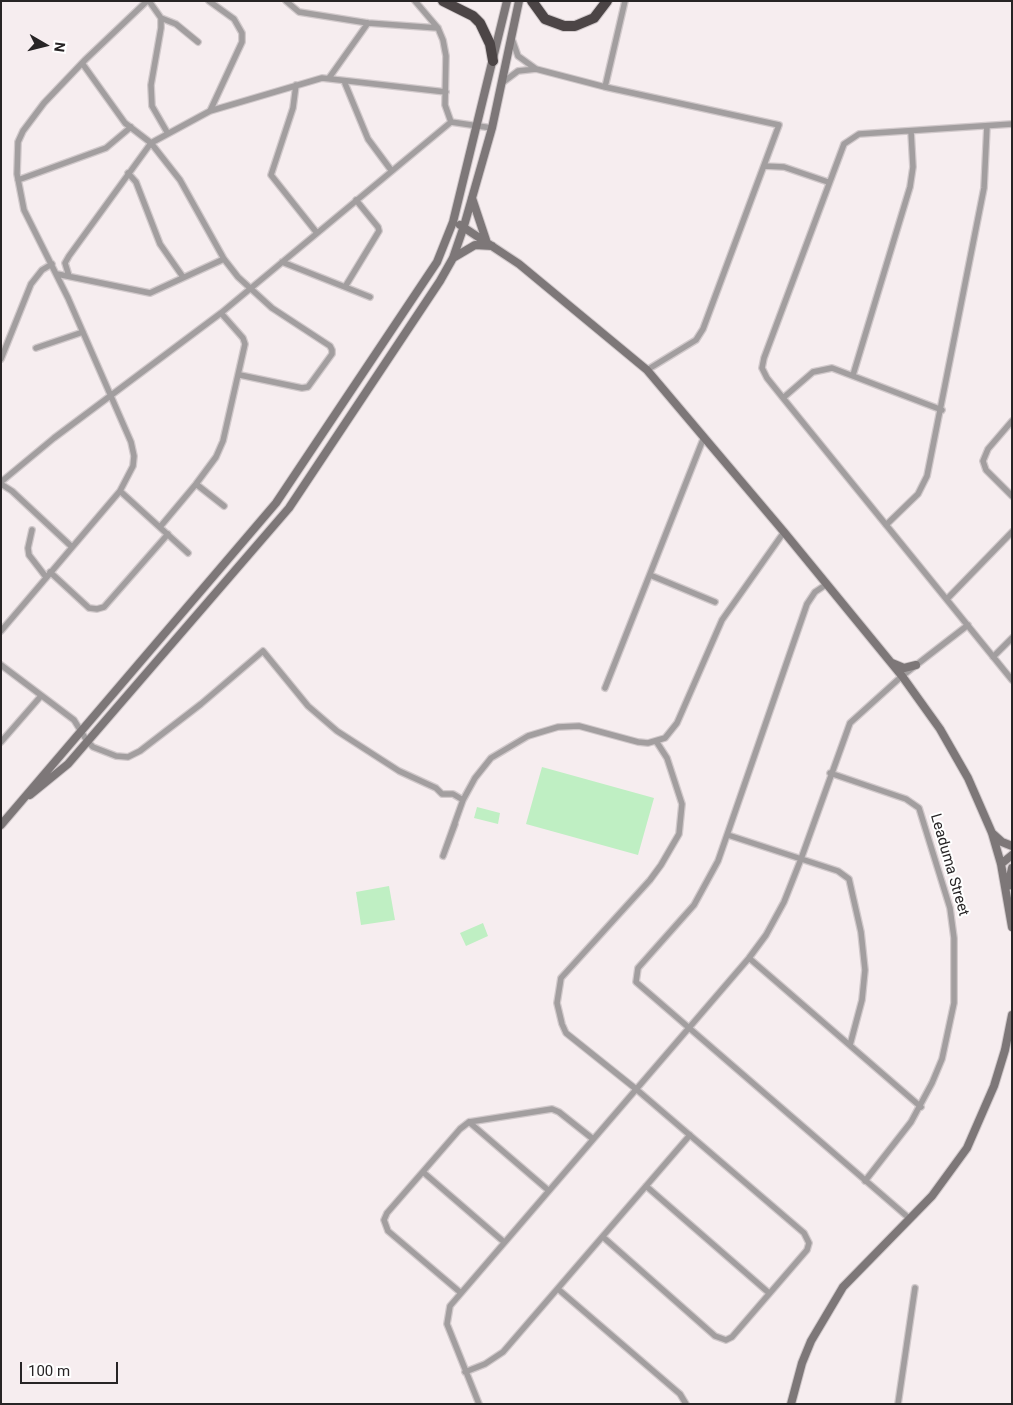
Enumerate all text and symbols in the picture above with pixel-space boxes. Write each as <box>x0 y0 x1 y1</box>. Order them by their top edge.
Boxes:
north arrow <box>20 20 70 70</box>
text: N <box>51 41 68 53</box>
street label: Leaduma Street <box>926 812 972 918</box>
scale bar <box>22 1352 120 1384</box>
text: 100 m <box>28 1362 70 1380</box>

